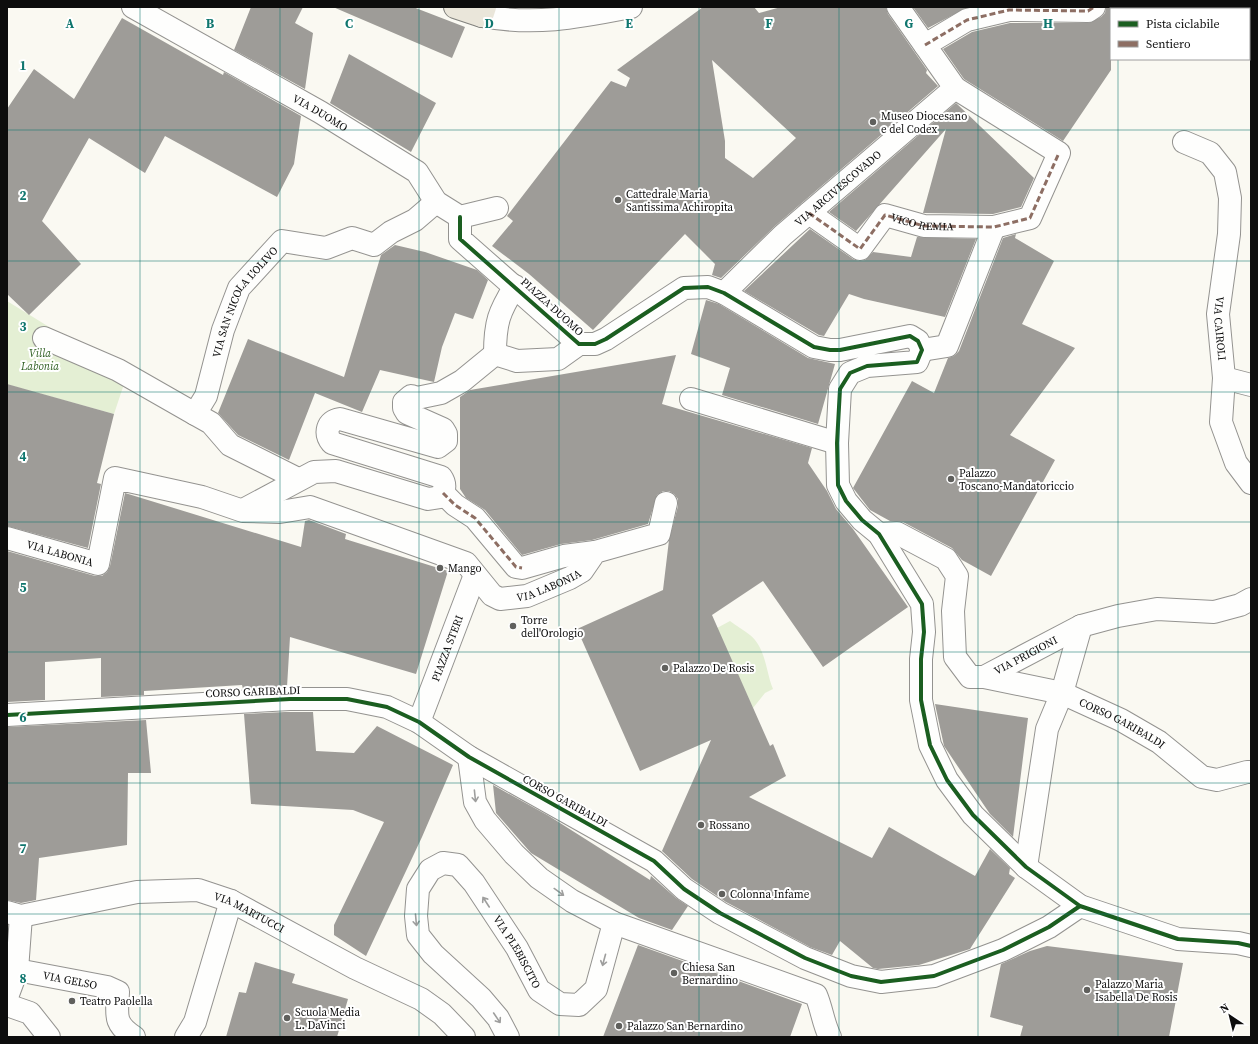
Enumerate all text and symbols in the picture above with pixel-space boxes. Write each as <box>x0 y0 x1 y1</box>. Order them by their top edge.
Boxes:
legend <box>1110 8 1250 60</box>
text: A <box>66 15 75 32</box>
text: B <box>206 15 215 32</box>
text: C <box>345 15 353 32</box>
text: D <box>484 15 494 32</box>
text: E <box>625 15 633 32</box>
text: F <box>765 15 773 32</box>
text: G <box>905 15 914 32</box>
text: H <box>1043 15 1053 32</box>
text: Pista ciclabile <box>1146 16 1220 32</box>
text: Sentiero <box>1146 36 1191 52</box>
text: 1 <box>19 57 27 74</box>
street label: VIA DUOMO <box>290 91 351 135</box>
place label: Museo Diocesano e del Codex <box>881 109 967 137</box>
marker: Museo Diocesano e del Codex <box>868 117 878 127</box>
street label: VIA ARCIVESCOVADO <box>791 147 885 229</box>
text: 2 <box>19 187 27 204</box>
place label: Cattedrale Maria Santissima Achiropita <box>626 187 733 215</box>
marker: Cattedrale Maria Santissima Achiropita <box>613 195 623 205</box>
street label: VICO REMIA <box>889 210 955 234</box>
street label: VIA SAN NICOLA L'OLIVO <box>209 243 281 359</box>
street label: PIAZZA DUOMO <box>517 275 587 339</box>
street label: VIA CAIROLI <box>1210 295 1230 361</box>
text: 3 <box>19 318 27 335</box>
park label: Villa Labonia <box>20 346 59 374</box>
text: 4 <box>19 448 27 465</box>
place label: Palazzo Toscano-Mandatoriccio <box>959 466 1074 494</box>
marker: Palazzo Toscano-Mandatoriccio <box>946 474 956 484</box>
street label: VIA LABONIA <box>25 536 96 570</box>
place label: Mango <box>448 561 482 576</box>
marker: Mango <box>435 563 445 573</box>
street label: VIA LABONIA <box>516 565 584 605</box>
text: 5 <box>19 579 27 596</box>
street label: PIAZZA STERI <box>428 613 467 684</box>
place label: Torre dell'Orologio <box>521 613 583 641</box>
marker: Torre dell'Orologio <box>508 621 518 631</box>
street label: VIA PRIGIONI <box>991 632 1060 678</box>
place label: Palazzo De Rosis <box>673 661 755 676</box>
marker: Palazzo De Rosis <box>660 663 670 673</box>
street label: CORSO GARIBALDI <box>205 683 301 701</box>
street label: CORSO GARIBALDI <box>1077 694 1169 752</box>
text: 6 <box>19 709 27 726</box>
street label: CORSO GARIBALDI <box>520 771 610 831</box>
one-way arrow <box>471 789 479 802</box>
place label: Rossano <box>709 818 750 833</box>
marker: Rossano <box>696 820 706 830</box>
text: 7 <box>19 840 27 857</box>
place label: Colonna Infame <box>730 887 810 902</box>
street label: VIA MARTUCCI <box>212 888 287 936</box>
one-way arrow <box>553 888 564 896</box>
marker: Colonna Infame <box>717 889 727 899</box>
one-way arrow <box>482 896 491 907</box>
street label: VIA PLEBISCITO <box>490 912 544 991</box>
one-way arrow <box>413 913 420 926</box>
one-way arrow <box>600 954 607 967</box>
place label: Chiesa San Bernardino <box>682 960 738 988</box>
street label: VIA GELSO <box>42 968 99 993</box>
marker: Chiesa San Bernardino <box>669 968 679 978</box>
text: 8 <box>19 970 27 987</box>
place label: Palazzo Maria Isabella De Rosis <box>1095 977 1178 1005</box>
marker: Palazzo Maria Isabella De Rosis <box>1082 985 1092 995</box>
place label: Teatro Paolella <box>80 994 153 1009</box>
marker: Teatro Paolella <box>67 996 77 1006</box>
north arrow <box>1210 996 1250 1036</box>
text: N <box>1217 1000 1232 1017</box>
place label: Scuola Media L. DaVinci <box>295 1005 360 1033</box>
one-way arrow <box>493 1012 501 1023</box>
marker: Scuola Media L. DaVinci <box>282 1013 292 1023</box>
place label: Palazzo San Bernardino <box>627 1019 743 1034</box>
marker: Palazzo San Bernardino <box>614 1021 624 1031</box>

